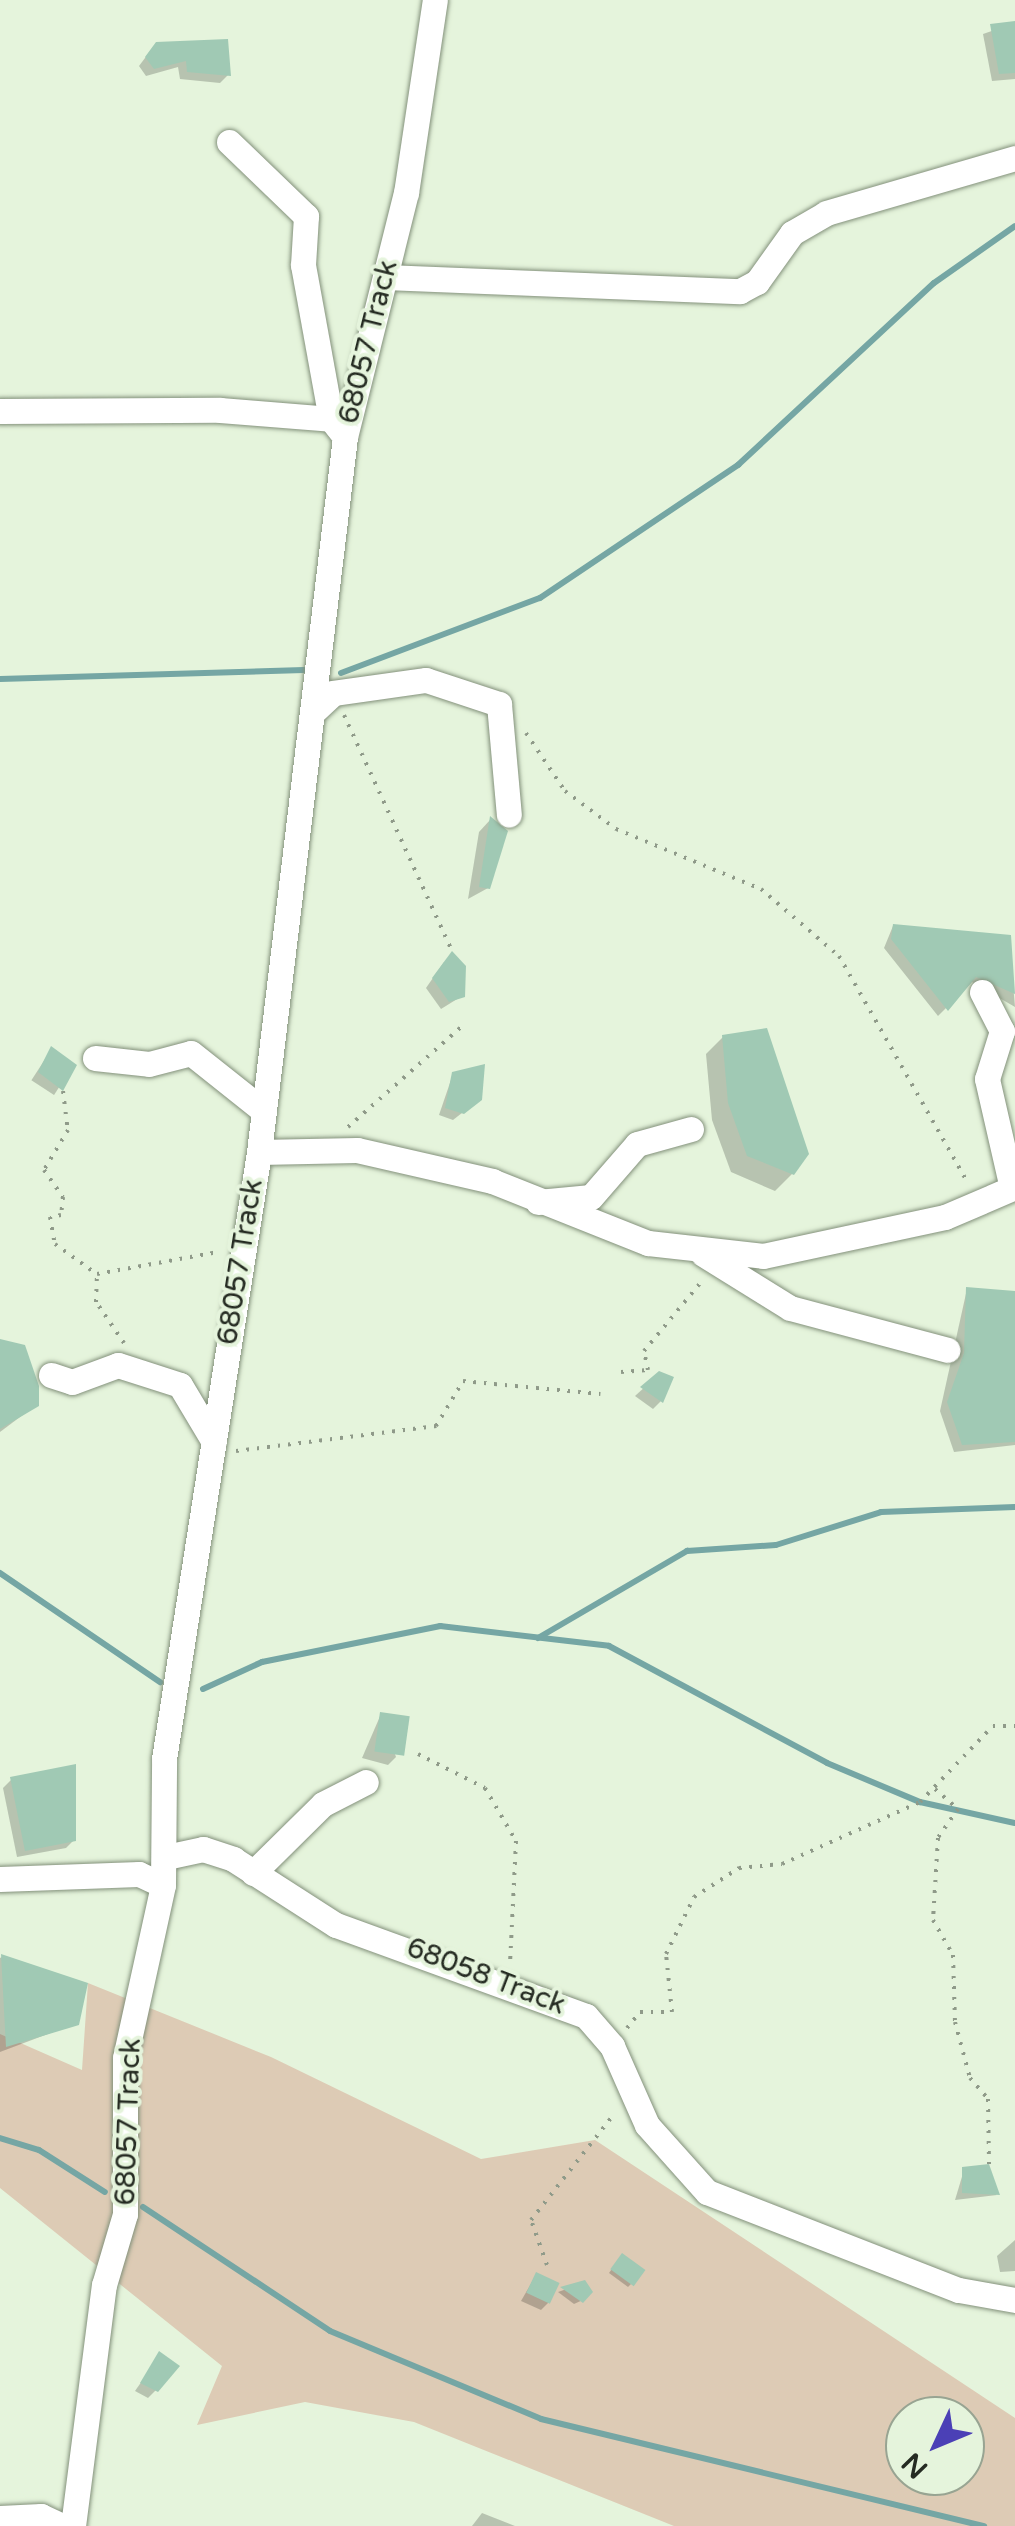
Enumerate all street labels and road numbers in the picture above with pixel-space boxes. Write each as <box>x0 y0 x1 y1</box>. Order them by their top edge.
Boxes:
street label: 68057 Track <box>331 257 405 427</box>
street label: 68057 Track <box>210 1177 270 1347</box>
street label: 68058 Track <box>402 1930 570 2022</box>
street label: 68057 Track <box>108 2038 148 2206</box>

